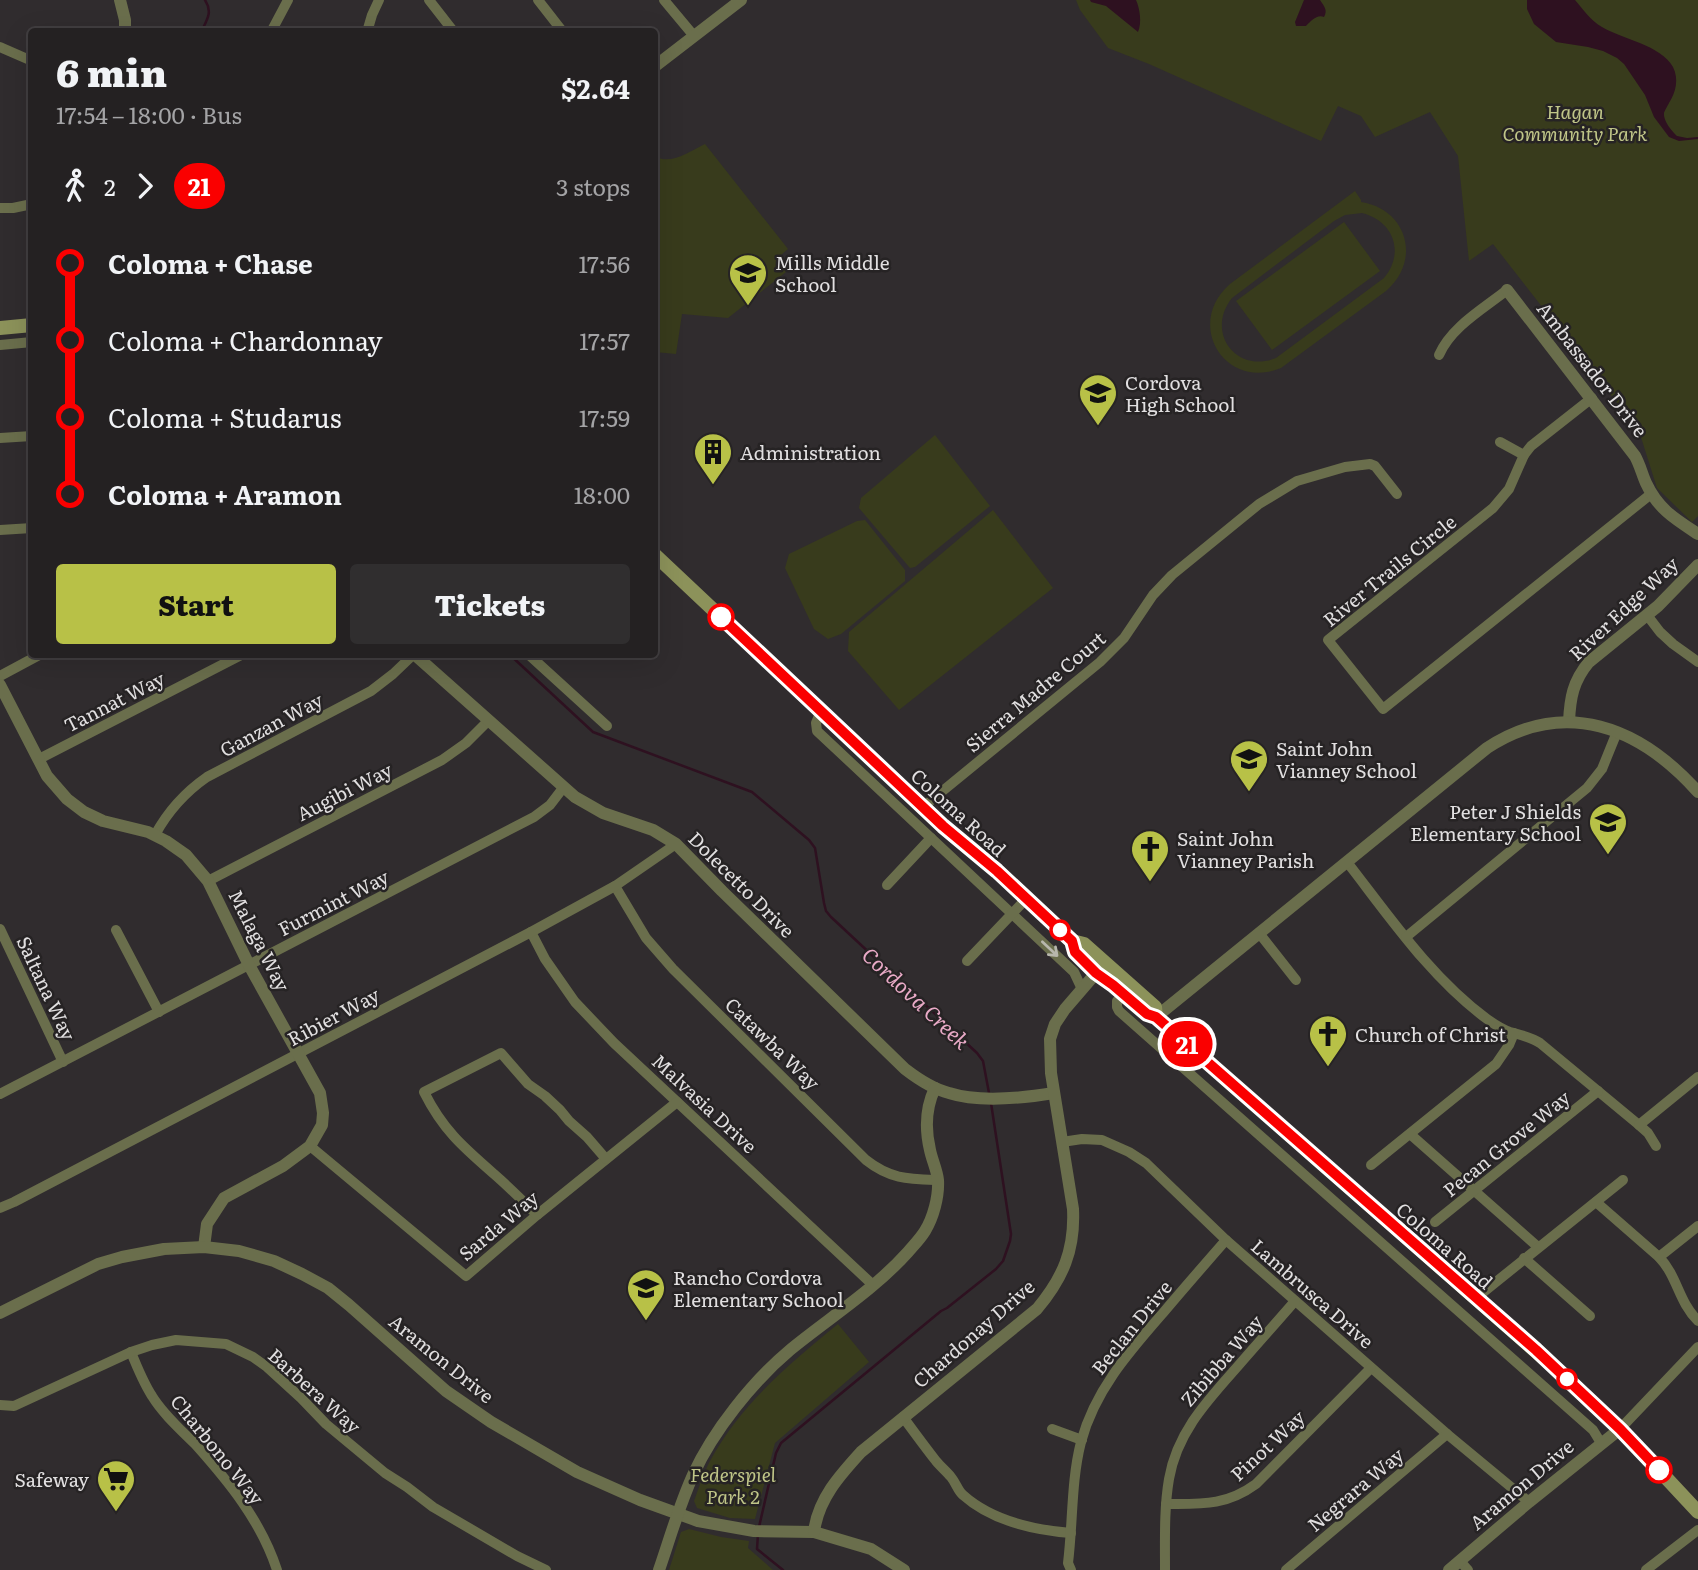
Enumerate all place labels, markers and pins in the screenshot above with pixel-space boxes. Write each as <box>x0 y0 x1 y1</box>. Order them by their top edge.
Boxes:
place label: Mills Middle School <box>775 248 890 298</box>
school or university icon: Mills Middle School <box>727 252 769 307</box>
place label: Cordova High School <box>1125 368 1236 418</box>
school or university icon: Cordova High School <box>1077 372 1119 427</box>
building icon: Administration <box>692 431 734 486</box>
place label: Administration <box>740 438 881 466</box>
unlabelled marker <box>708 604 734 630</box>
place label: Saint John Vianney School <box>1276 734 1417 784</box>
school or university icon: Saint John Vianney School <box>1228 738 1270 793</box>
place label: Peter J Shields Elementary School <box>1410 797 1581 847</box>
school or university icon: Peter J Shields Elementary School <box>1587 801 1629 856</box>
place label: Saint John Vianney Parish <box>1177 824 1314 874</box>
church icon: Saint John Vianney Parish <box>1129 828 1171 883</box>
unlabelled marker <box>1050 920 1070 940</box>
church icon: Church of Christ <box>1307 1013 1349 1068</box>
place label: Church of Christ <box>1355 1020 1506 1048</box>
place label: Rancho Cordova Elementary School <box>673 1263 844 1313</box>
school or university icon: Rancho Cordova Elementary School <box>625 1267 667 1322</box>
unlabelled marker <box>1557 1369 1577 1389</box>
unlabelled marker <box>1646 1457 1672 1483</box>
supermarket icon: Safeway <box>95 1458 137 1513</box>
place label: Safeway <box>14 1465 89 1493</box>

